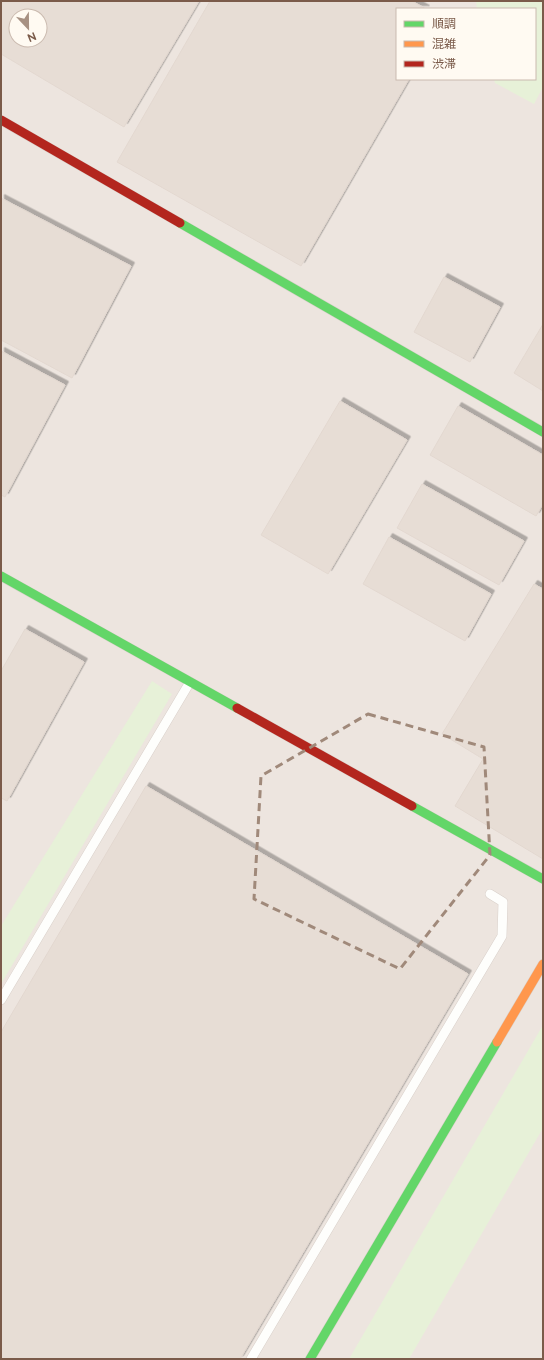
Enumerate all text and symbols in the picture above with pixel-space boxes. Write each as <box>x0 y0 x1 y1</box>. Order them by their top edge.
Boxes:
north arrow <box>8 8 48 48</box>
legend <box>396 8 536 80</box>
text: 順調 <box>432 17 456 31</box>
text: N <box>25 29 38 44</box>
text: 混雑 <box>432 37 456 51</box>
text: 渋滞 <box>432 57 456 71</box>

